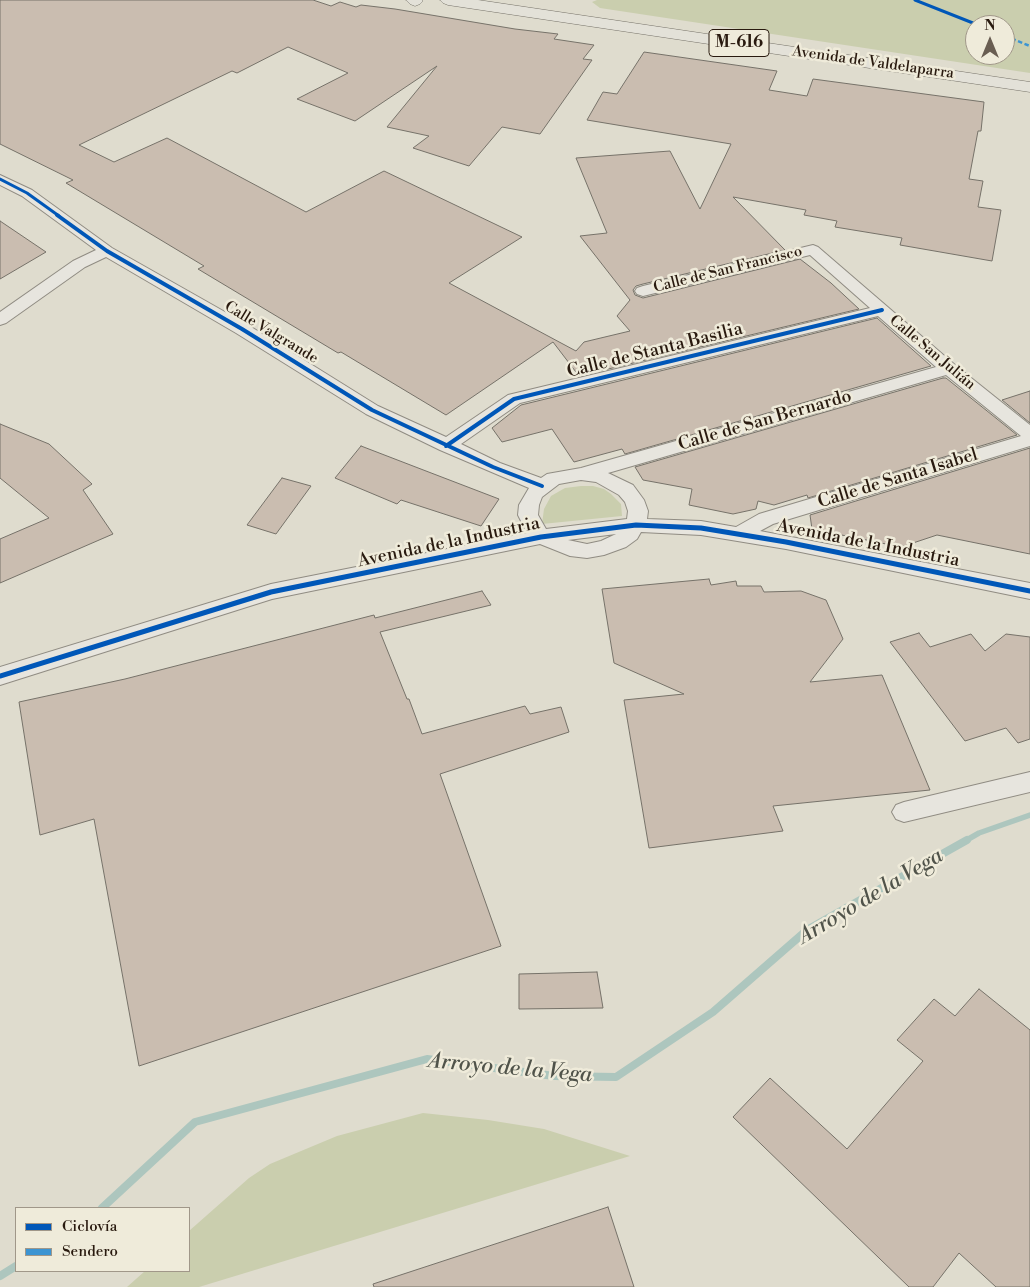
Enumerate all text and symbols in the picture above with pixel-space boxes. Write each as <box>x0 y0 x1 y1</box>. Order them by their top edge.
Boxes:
north arrow <box>965 15 1015 65</box>
text: N <box>984 17 996 35</box>
road number: M-616 <box>709 29 769 56</box>
street label: Avenida de Valdelaparra <box>791 43 955 83</box>
street label: Calle de San Francisco <box>652 243 804 297</box>
street label: Calle Valgrande <box>221 298 321 368</box>
street label: Calle San Julián <box>885 312 979 394</box>
street label: Calle de Stanta Basilia <box>565 319 745 383</box>
street label: Calle de San Bernardo <box>676 386 854 456</box>
street label: Calle de Santa Isabel <box>815 444 981 514</box>
street label: Avenida de la Industria <box>356 513 542 573</box>
street label: Avenida de la Industria <box>775 516 961 572</box>
water label: Arroyo de la Vega <box>794 843 948 951</box>
water label: Arroyo de la Vega <box>427 1049 593 1089</box>
legend <box>15 1207 190 1272</box>
text: Ciclovía <box>62 1217 117 1236</box>
text: Sendero <box>62 1242 118 1261</box>

